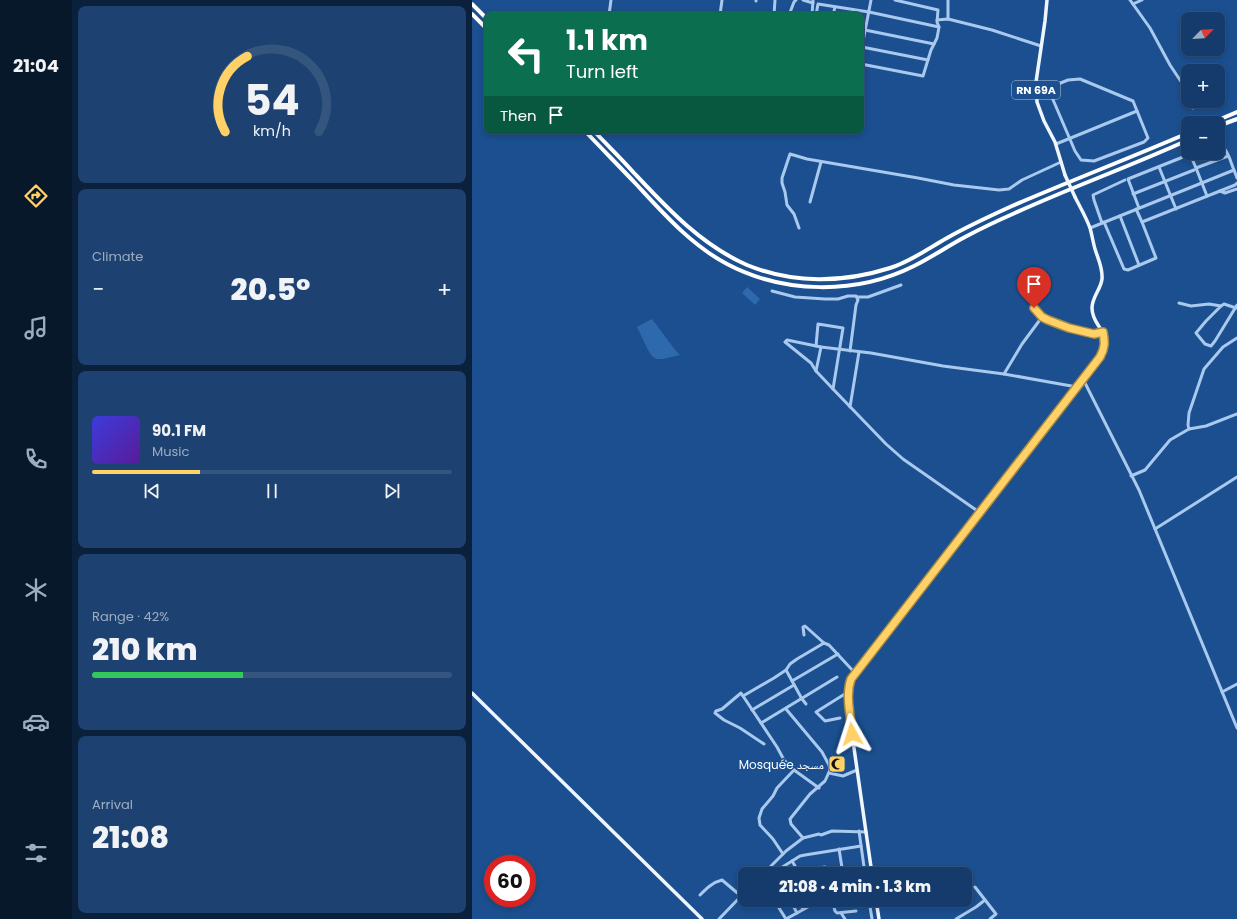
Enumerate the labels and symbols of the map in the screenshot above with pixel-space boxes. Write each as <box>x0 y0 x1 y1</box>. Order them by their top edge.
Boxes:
north arrow <box>1181 12 1225 56</box>
road number: RN 69A <box>1012 81 1060 99</box>
pin <box>1017 267 1051 308</box>
position arrow <box>831 713 873 755</box>
mosque icon: Mosquée مسجد <box>827 754 847 774</box>
place label: Mosquée مسجد <box>739 756 824 773</box>
speed limit sign: 60 <box>484 855 536 907</box>

